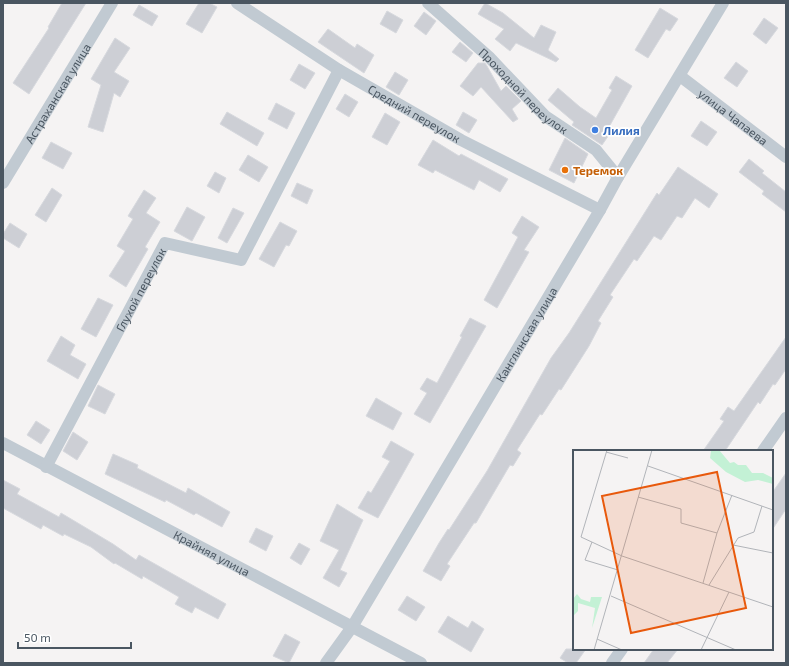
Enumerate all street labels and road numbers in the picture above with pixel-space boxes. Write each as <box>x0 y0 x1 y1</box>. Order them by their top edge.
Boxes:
street label: Астраханская улица <box>22 41 93 146</box>
street label: Проходной переулок <box>476 45 571 137</box>
street label: Средний переулок <box>366 81 463 145</box>
street label: улица Чапаева <box>695 86 771 148</box>
street label: Глухой переулок <box>112 245 168 334</box>
street label: Канглинская улица <box>492 284 560 384</box>
street label: Крайняя улица <box>171 527 252 579</box>

